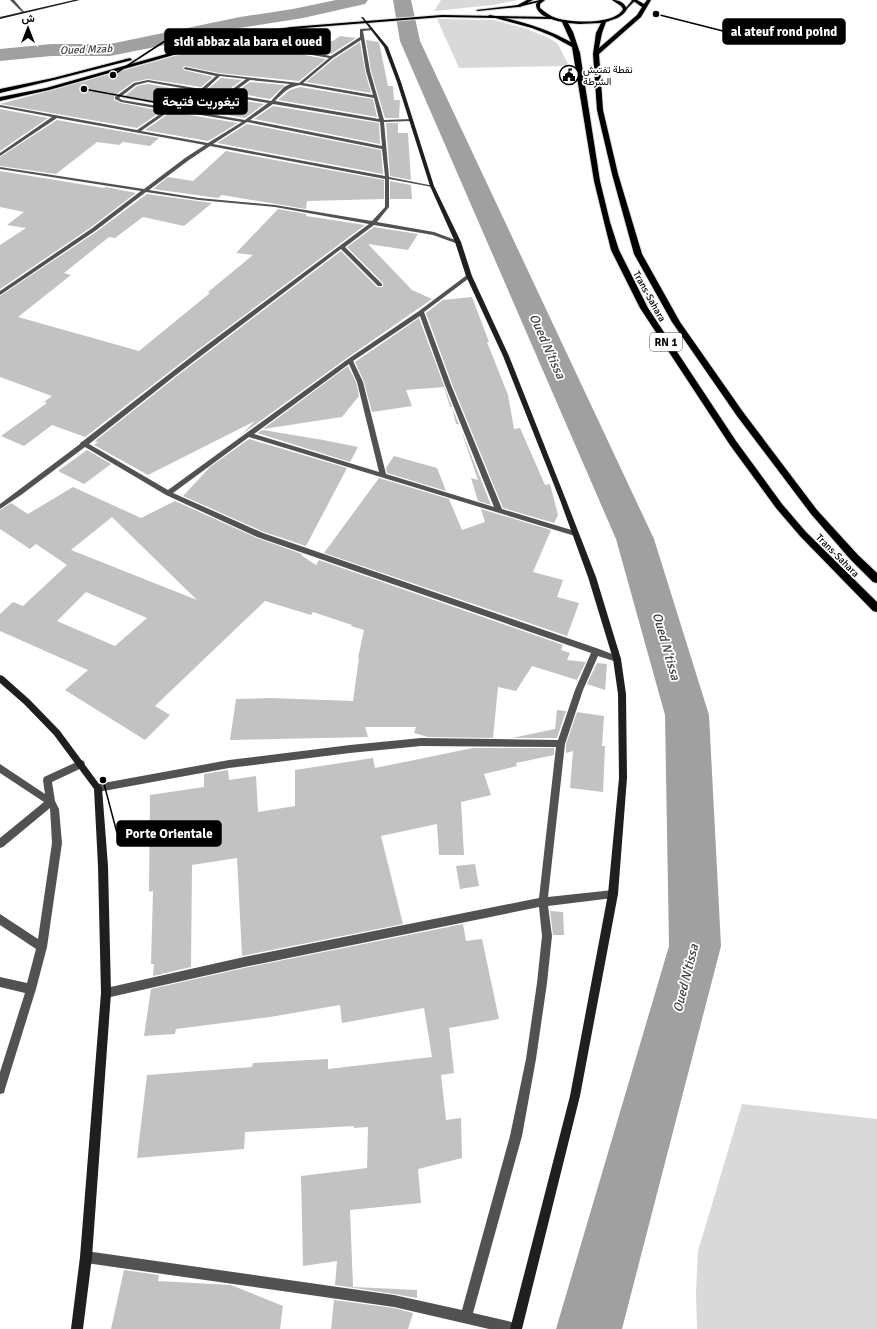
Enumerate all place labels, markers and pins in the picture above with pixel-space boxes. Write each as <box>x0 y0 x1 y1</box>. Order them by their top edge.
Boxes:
callout: al ateuf rond poind <box>723 19 845 44</box>
callout: sidi abbaz ala bara el oued <box>165 29 330 54</box>
public building icon: نقطة تفتيش الشرطة <box>558 64 580 86</box>
place label: نقطة تفتيش الشرطة <box>583 64 633 88</box>
callout: تيغوريت فتيحة <box>154 89 247 114</box>
callout: Porte Orientale <box>117 821 221 846</box>

